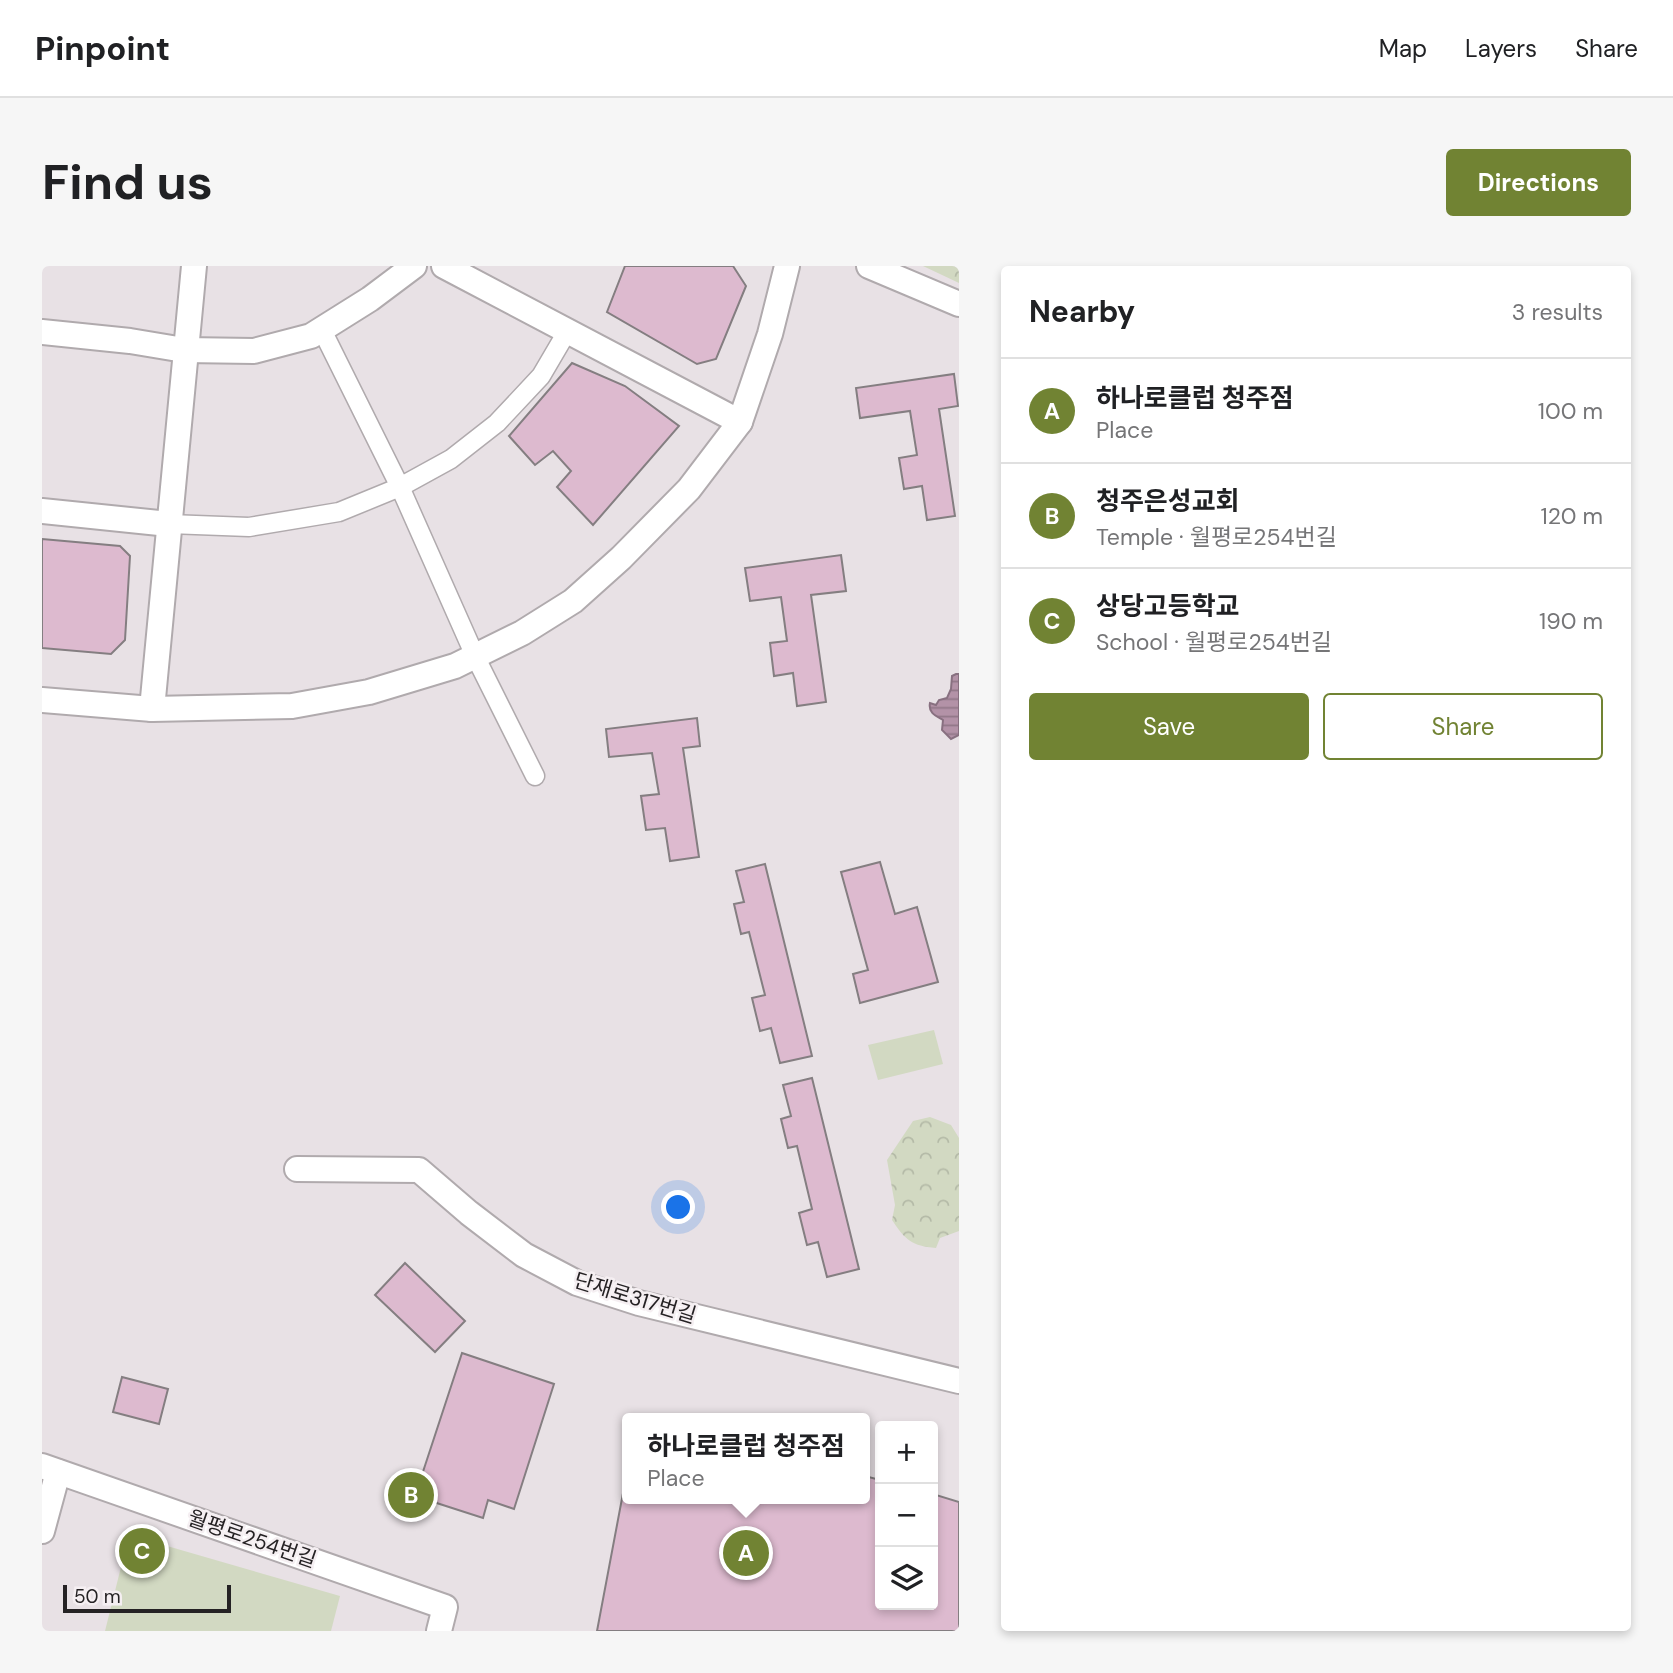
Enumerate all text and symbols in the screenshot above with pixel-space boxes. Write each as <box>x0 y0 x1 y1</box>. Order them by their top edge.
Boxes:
text: Pinpoint <box>35 27 170 70</box>
text: Map <box>1379 33 1427 64</box>
text: Layers <box>1465 33 1537 64</box>
text: Share <box>1575 33 1638 64</box>
button: Directions <box>1446 149 1631 216</box>
text: Find us <box>42 150 213 214</box>
text: Nearby <box>1029 292 1135 331</box>
text: 3 results <box>1512 297 1603 327</box>
text: 하나로클럽 청주점 <box>1096 381 1293 415</box>
text: A <box>1044 396 1060 426</box>
text: 100 m <box>1538 396 1603 426</box>
text: Place <box>1096 415 1153 445</box>
text: 청주은성교회 <box>1096 484 1240 518</box>
text: B <box>1045 501 1059 531</box>
text: 120 m <box>1540 501 1603 531</box>
text: Temple · 월평로254번길 <box>1096 522 1337 552</box>
text: 상당고등학교 <box>1096 589 1240 623</box>
text: C <box>1044 606 1060 636</box>
text: 190 m <box>1539 606 1603 636</box>
text: School · 월평로254번길 <box>1096 627 1332 657</box>
button: Save <box>1029 693 1309 760</box>
button: Share <box>1323 693 1603 760</box>
your location <box>661 1190 695 1224</box>
street label: 단재로317번길 <box>570 1266 700 1330</box>
popup <box>622 1413 870 1504</box>
map controls <box>875 1421 938 1610</box>
button: + <box>875 1421 938 1484</box>
text: 하나로클럽 청주점 <box>647 1429 845 1463</box>
text: Place <box>647 1463 704 1493</box>
pin: B <box>388 1469 434 1521</box>
button: − <box>875 1484 938 1547</box>
street label: 월평로254번길 <box>184 1504 320 1574</box>
pin: C <box>119 1525 165 1577</box>
pin: A <box>723 1527 769 1579</box>
button: layers <box>875 1547 938 1610</box>
scale bar <box>63 1582 231 1614</box>
text: 50 m <box>74 1584 121 1609</box>

